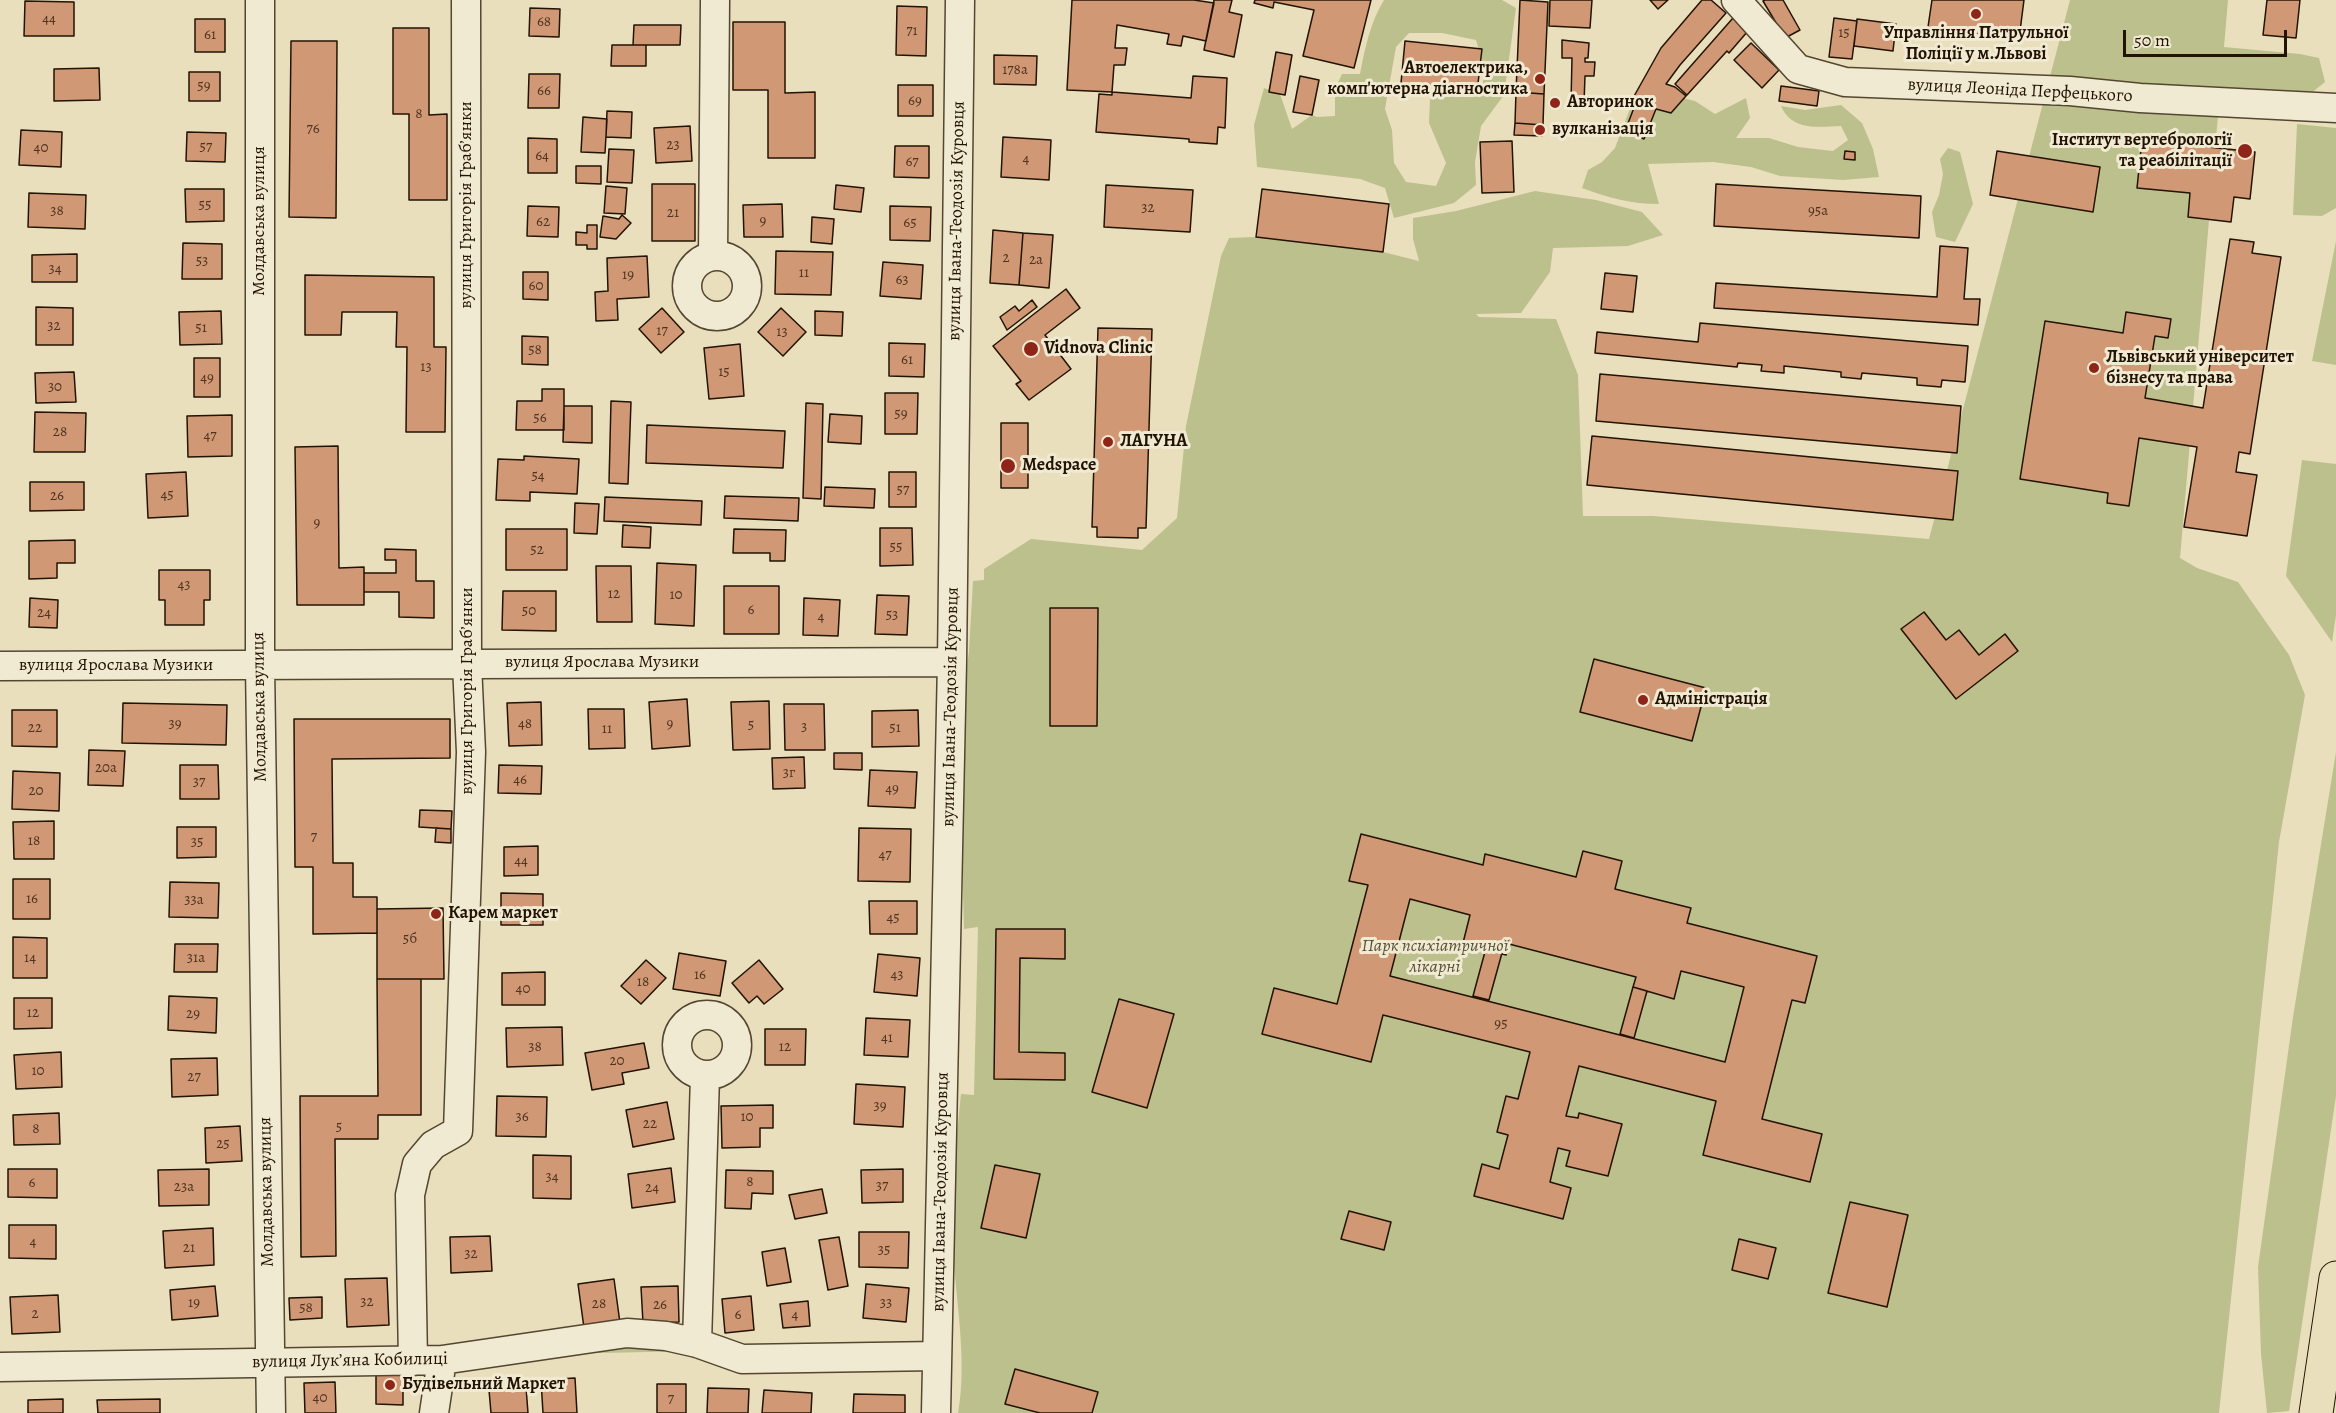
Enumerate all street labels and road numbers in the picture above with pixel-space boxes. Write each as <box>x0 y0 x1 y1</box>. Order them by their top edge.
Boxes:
street label: вулиця Леоніда Перфецького <box>1907 74 2133 108</box>
street label: вулиця Григорія Грабʼянки <box>456 101 478 309</box>
street label: вулиця Івана-Теодозія Куровця <box>944 101 970 341</box>
street label: Молдавська вулиця <box>249 146 271 296</box>
street label: вулиця Григорія Грабʼянки <box>457 587 479 795</box>
street label: вулиця Івана-Теодозія Куровця <box>938 587 964 827</box>
street label: Молдавська вулиця <box>248 632 272 782</box>
street label: вулиця Ярослава Музики <box>505 652 699 674</box>
street label: вулиця Ярослава Музики <box>19 655 213 677</box>
street label: вулиця Івана-Теодозія Куровця <box>928 1072 954 1312</box>
street label: Молдавська вулиця <box>255 1117 279 1267</box>
street label: вулиця Лукʼяна Кобилиці <box>252 1348 448 1374</box>

